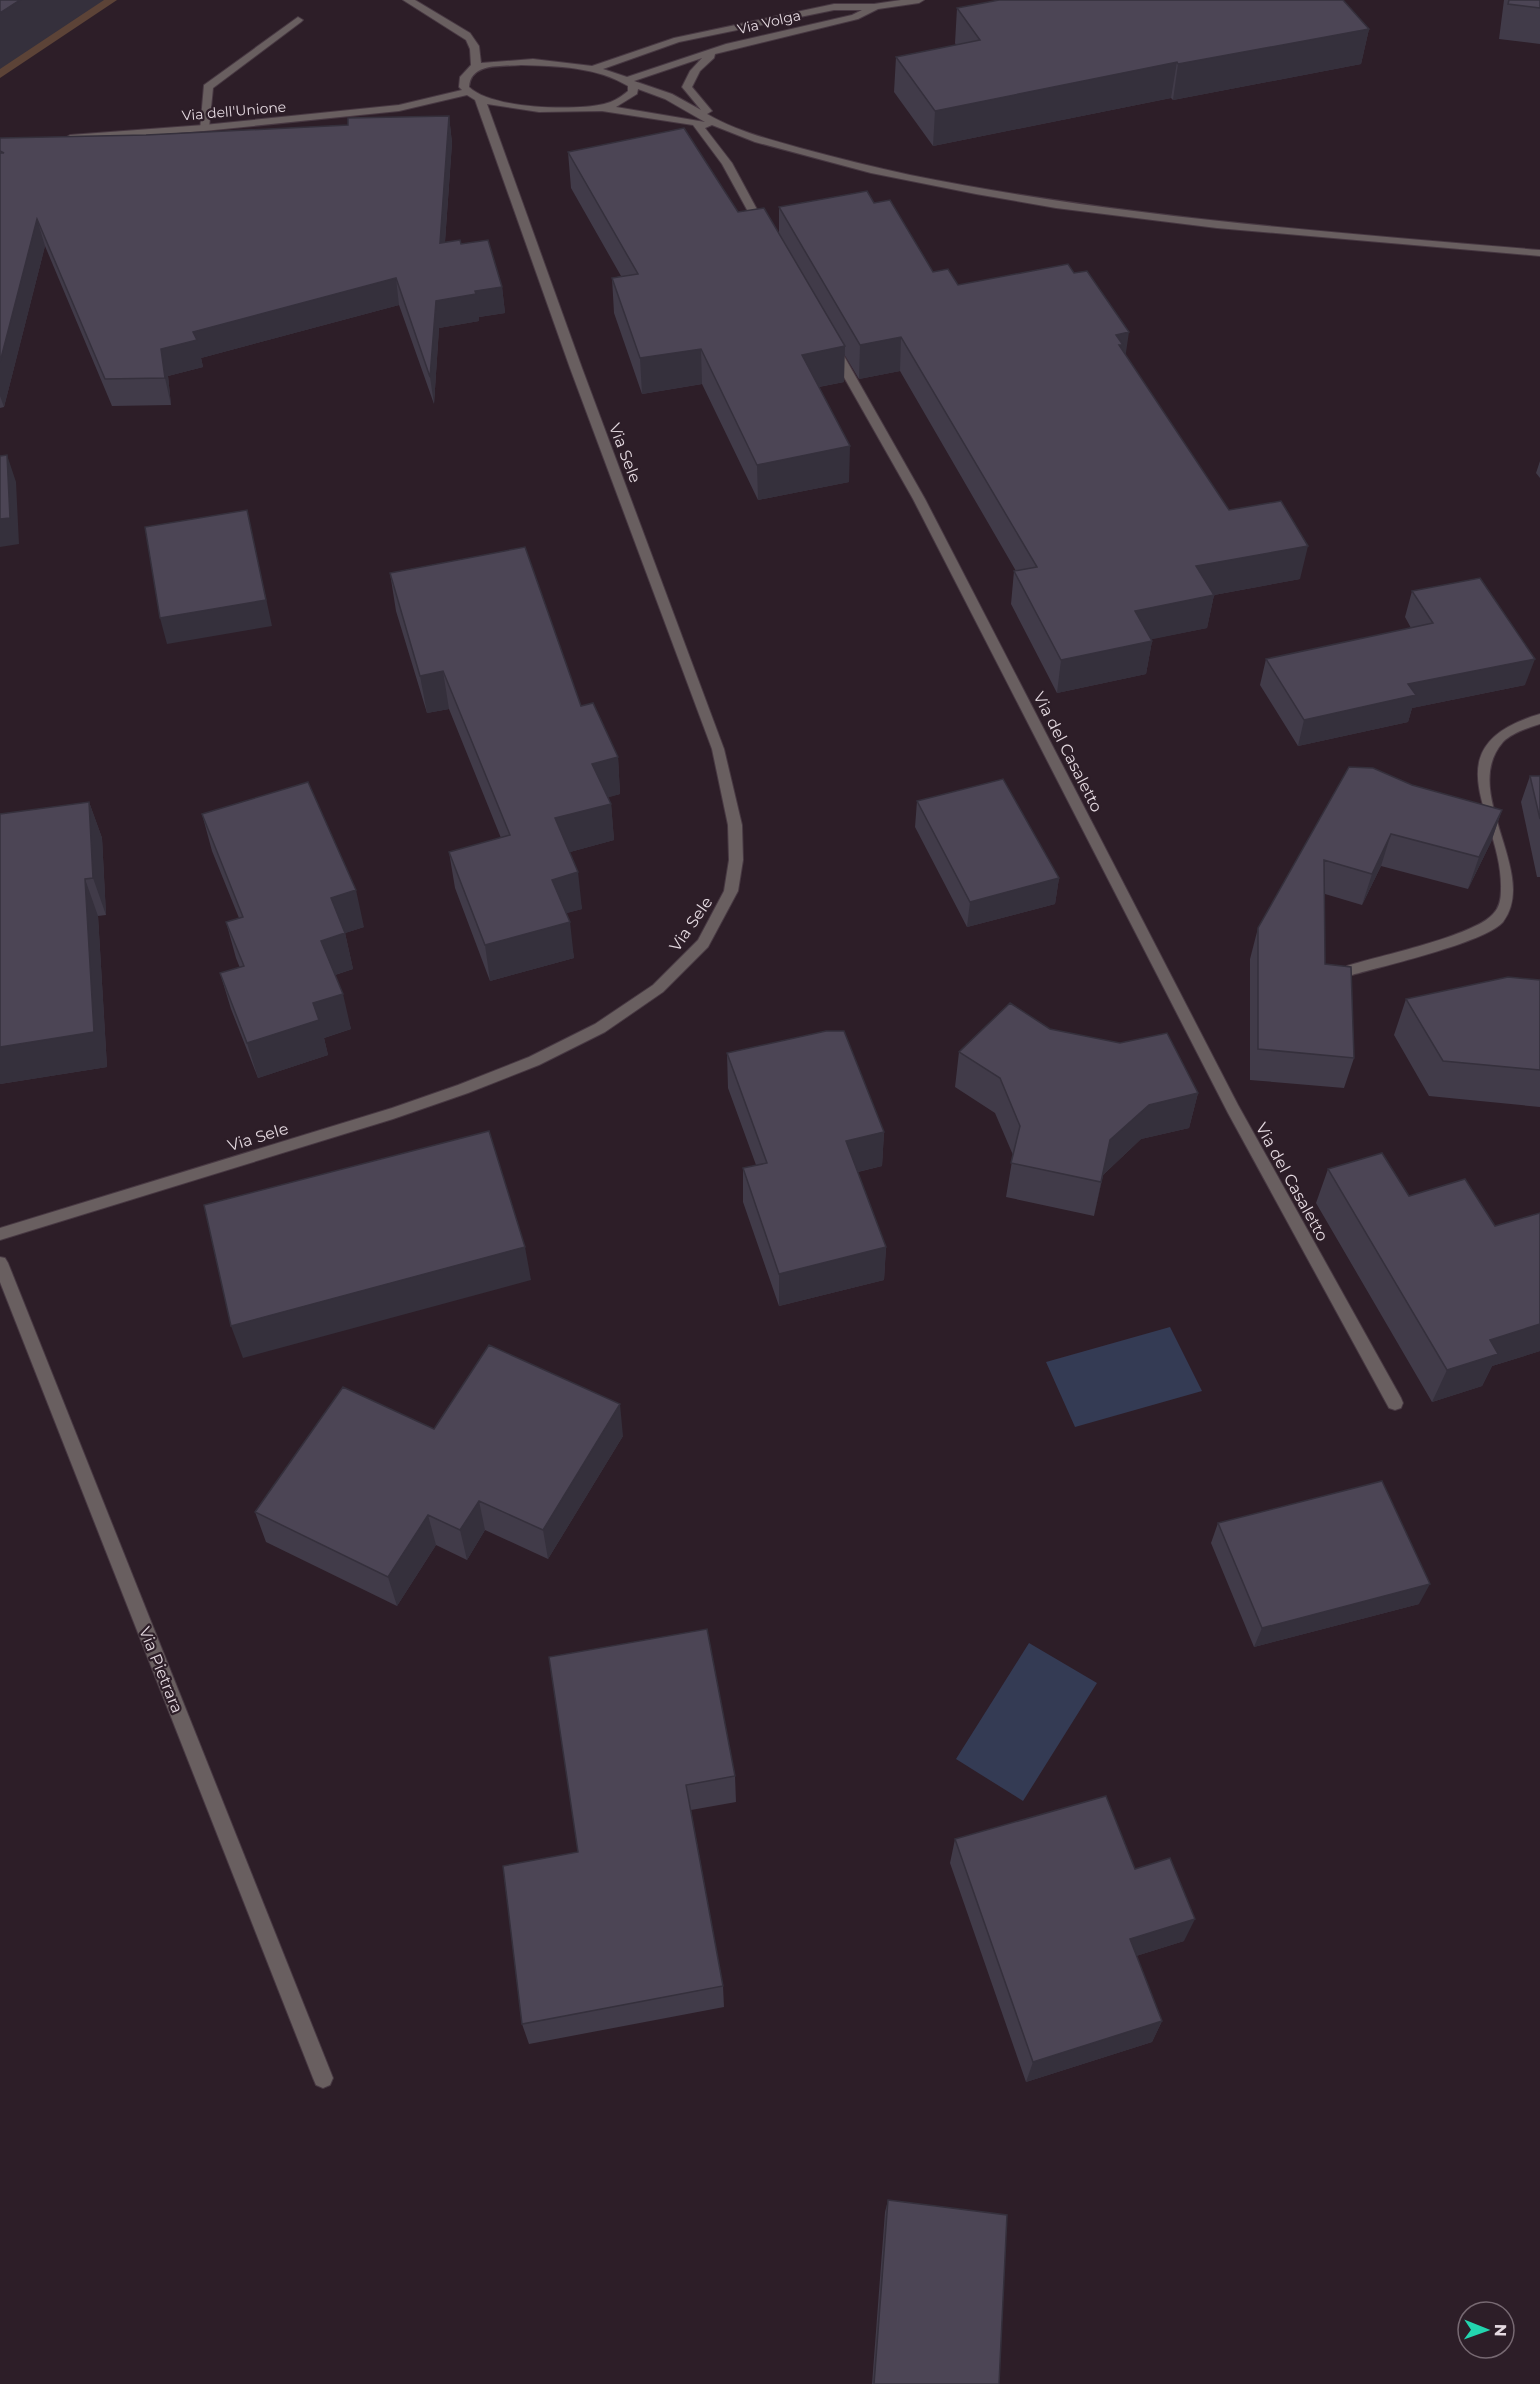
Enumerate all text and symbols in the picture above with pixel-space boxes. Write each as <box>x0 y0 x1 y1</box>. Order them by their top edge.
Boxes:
street label: Via Volga <box>735 6 803 38</box>
street label: Via dell'Unione <box>181 97 287 125</box>
street label: Via Sele <box>605 421 645 485</box>
street label: Via del Casaletto <box>1030 689 1106 815</box>
street label: Via Sele <box>665 893 717 955</box>
street label: Via Sele <box>225 1119 291 1155</box>
street label: Via del Casaletto <box>1252 1120 1332 1244</box>
street label: Via Pietrara <box>135 1624 187 1716</box>
north arrow <box>1456 2300 1516 2360</box>
text: N <box>1491 2324 1510 2337</box>

